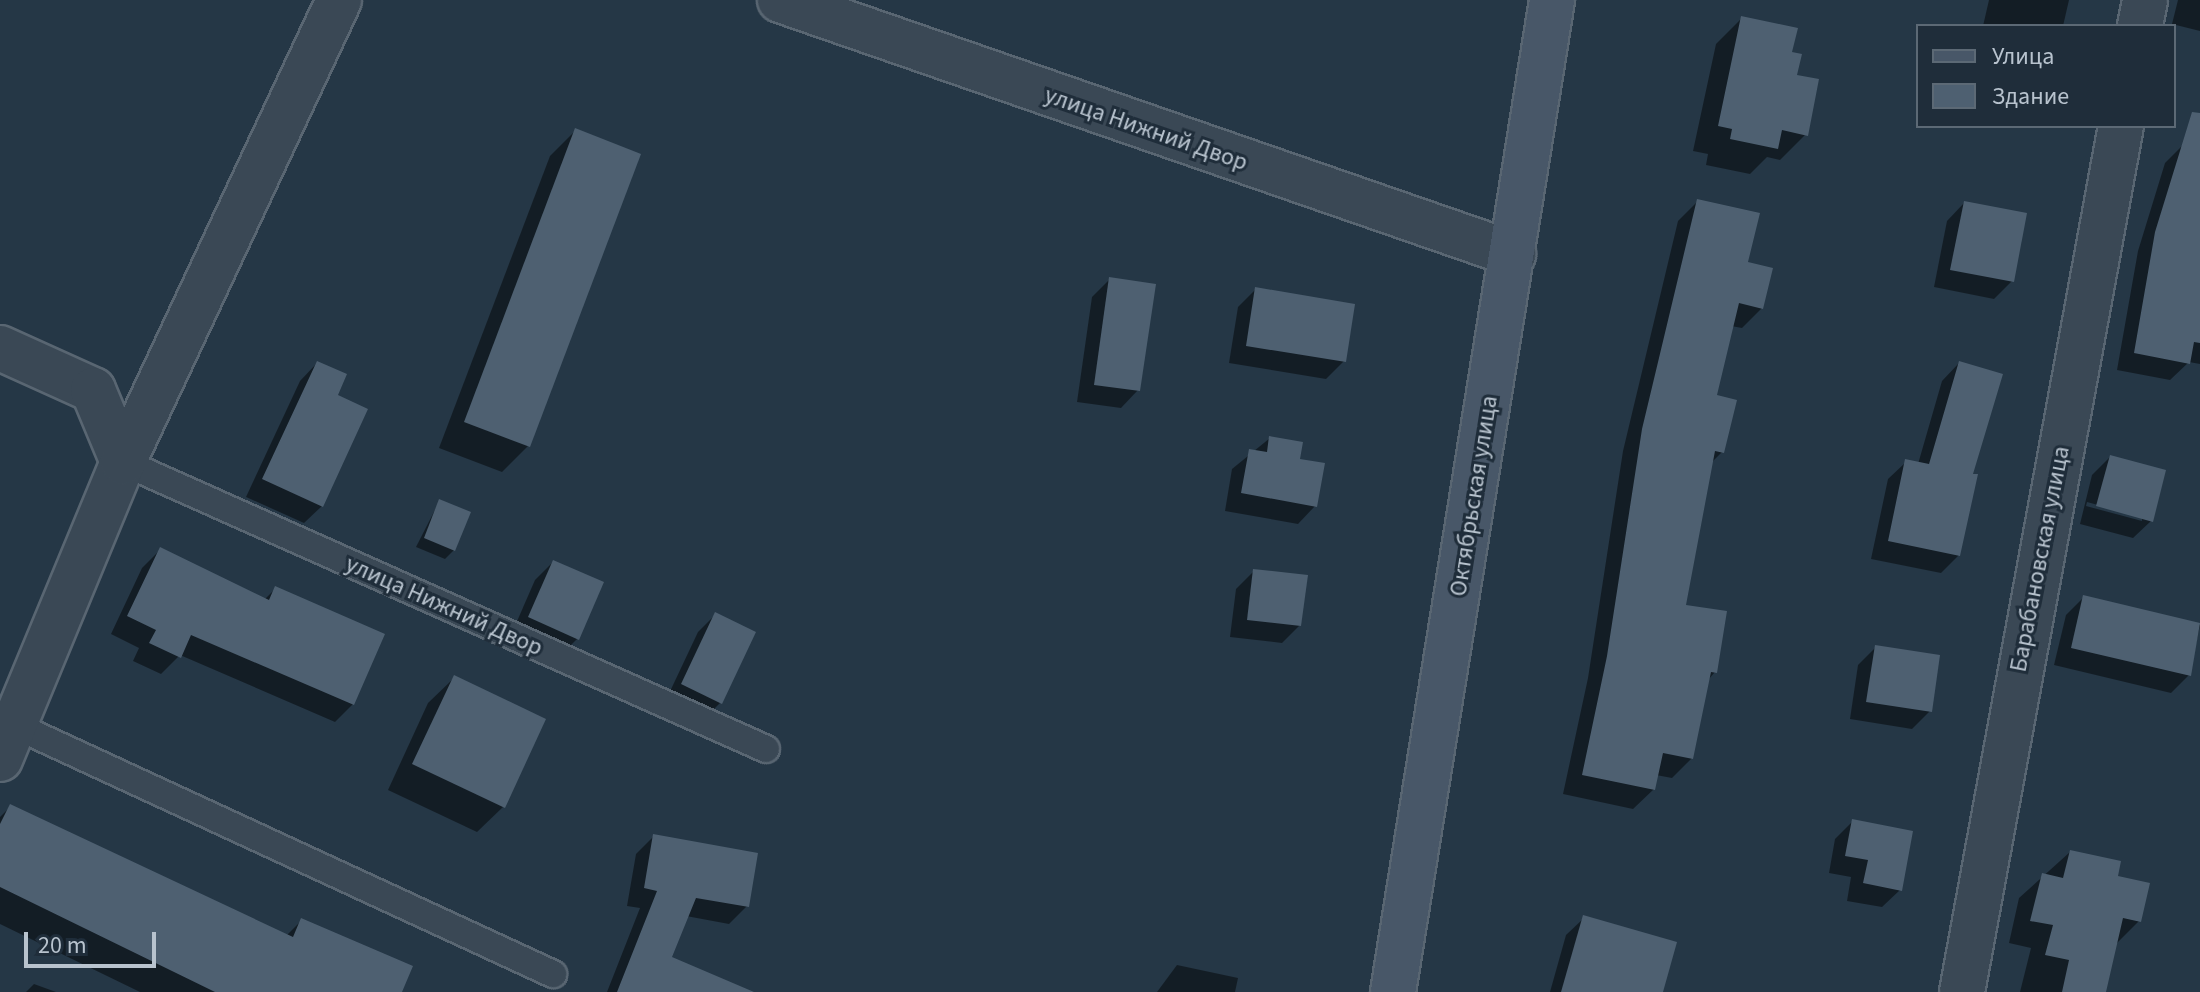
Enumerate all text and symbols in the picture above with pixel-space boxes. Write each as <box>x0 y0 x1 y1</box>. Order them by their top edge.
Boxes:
legend <box>1916 24 2176 128</box>
text: Улица <box>1992 39 2054 74</box>
text: Здание <box>1992 79 2069 114</box>
street label: улица Нижний Двор <box>1041 81 1251 177</box>
street label: Октябрьская улица <box>1444 394 1504 598</box>
street label: Барабановская улица <box>2004 444 2076 674</box>
street label: улица Нижний Двор <box>341 550 547 662</box>
scale bar <box>28 916 160 966</box>
text: 20 m <box>38 928 87 963</box>

